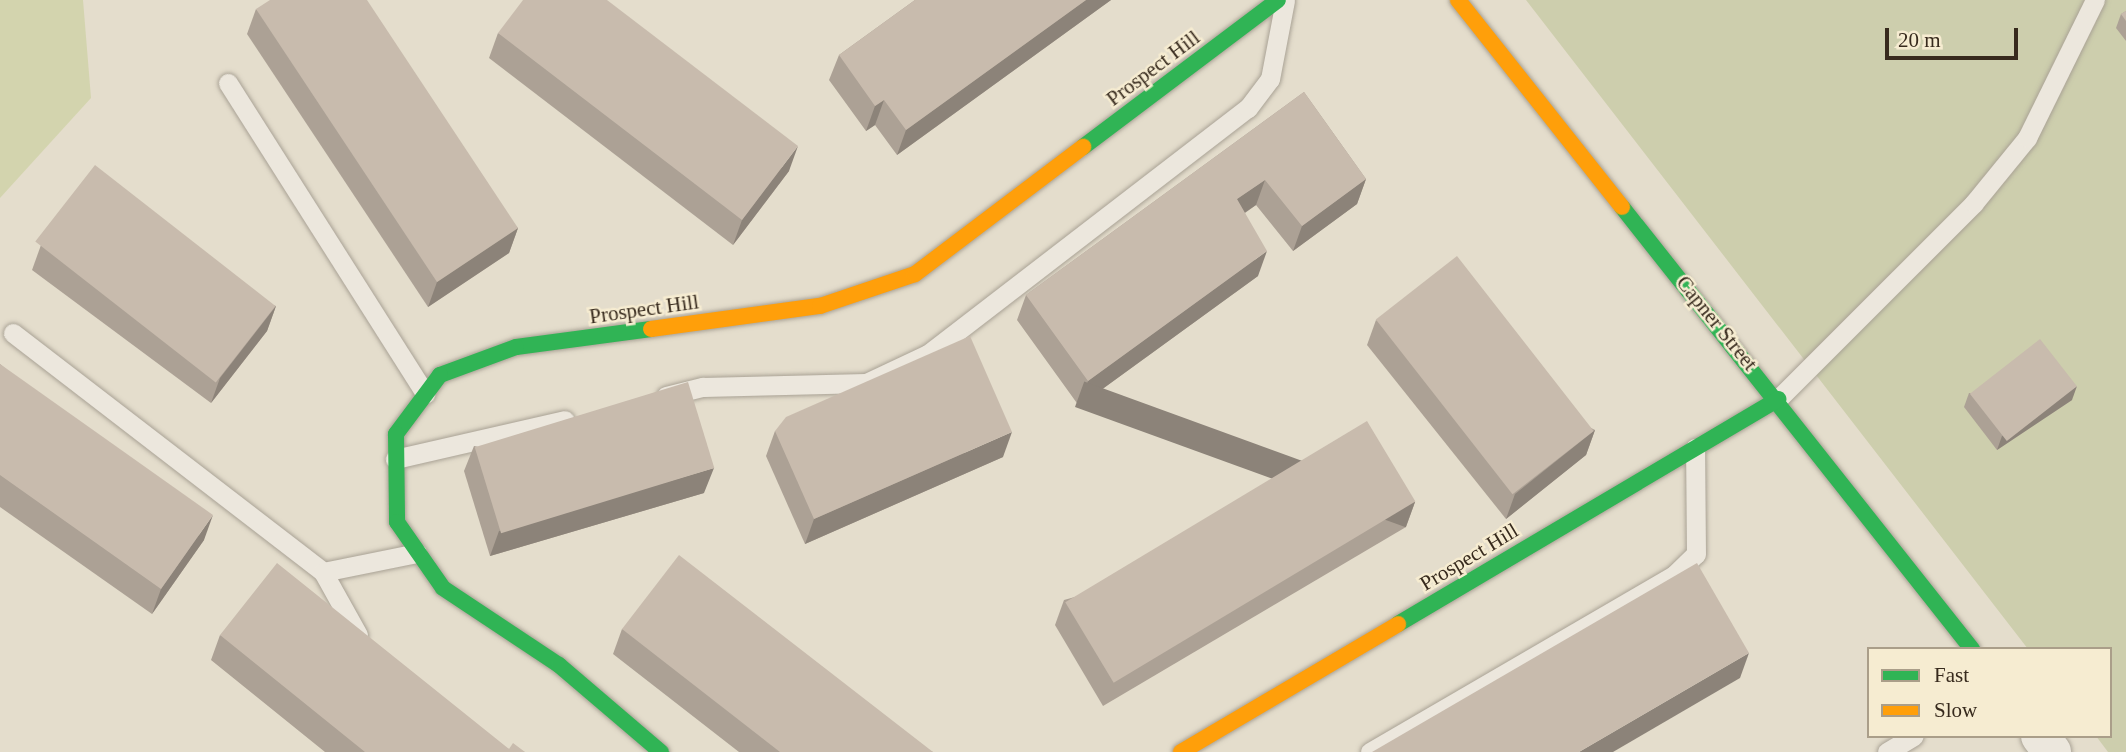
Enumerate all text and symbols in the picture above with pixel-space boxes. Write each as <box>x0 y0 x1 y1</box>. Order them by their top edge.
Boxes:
scale bar <box>1888 14 2021 58</box>
street label: Prospect Hill <box>1101 25 1205 111</box>
text: 20 m <box>1898 28 1941 52</box>
street label: Capner Street <box>1671 270 1763 376</box>
street label: Prospect Hill <box>588 289 700 329</box>
street label: Prospect Hill <box>1415 518 1523 596</box>
legend <box>1867 647 2112 738</box>
text: Fast <box>1934 663 1969 687</box>
text: Slow <box>1934 698 1977 722</box>

